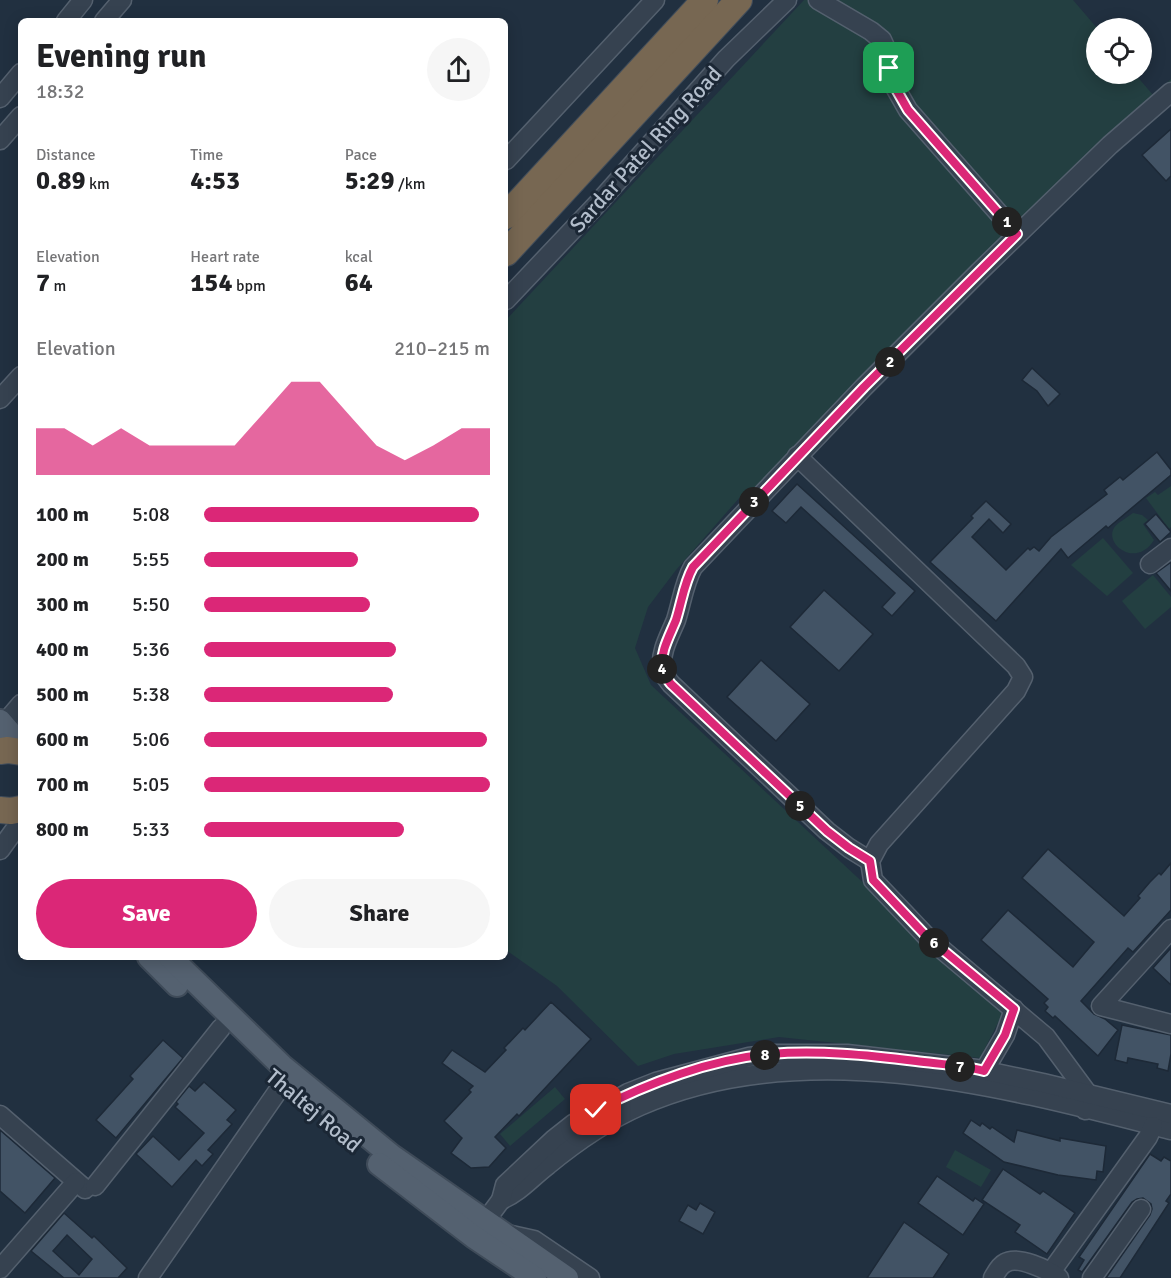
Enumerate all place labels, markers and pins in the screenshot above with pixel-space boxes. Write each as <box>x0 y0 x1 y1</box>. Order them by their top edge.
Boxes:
pin <box>863 42 914 93</box>
pin: 1 <box>992 207 1022 237</box>
pin: 2 <box>875 347 905 377</box>
pin: 3 <box>739 487 769 517</box>
pin: 4 <box>647 654 677 684</box>
pin: 5 <box>785 791 815 821</box>
pin: 6 <box>919 928 949 958</box>
pin: 8 <box>750 1040 780 1070</box>
pin: 7 <box>945 1052 975 1082</box>
pin <box>570 1084 621 1135</box>

